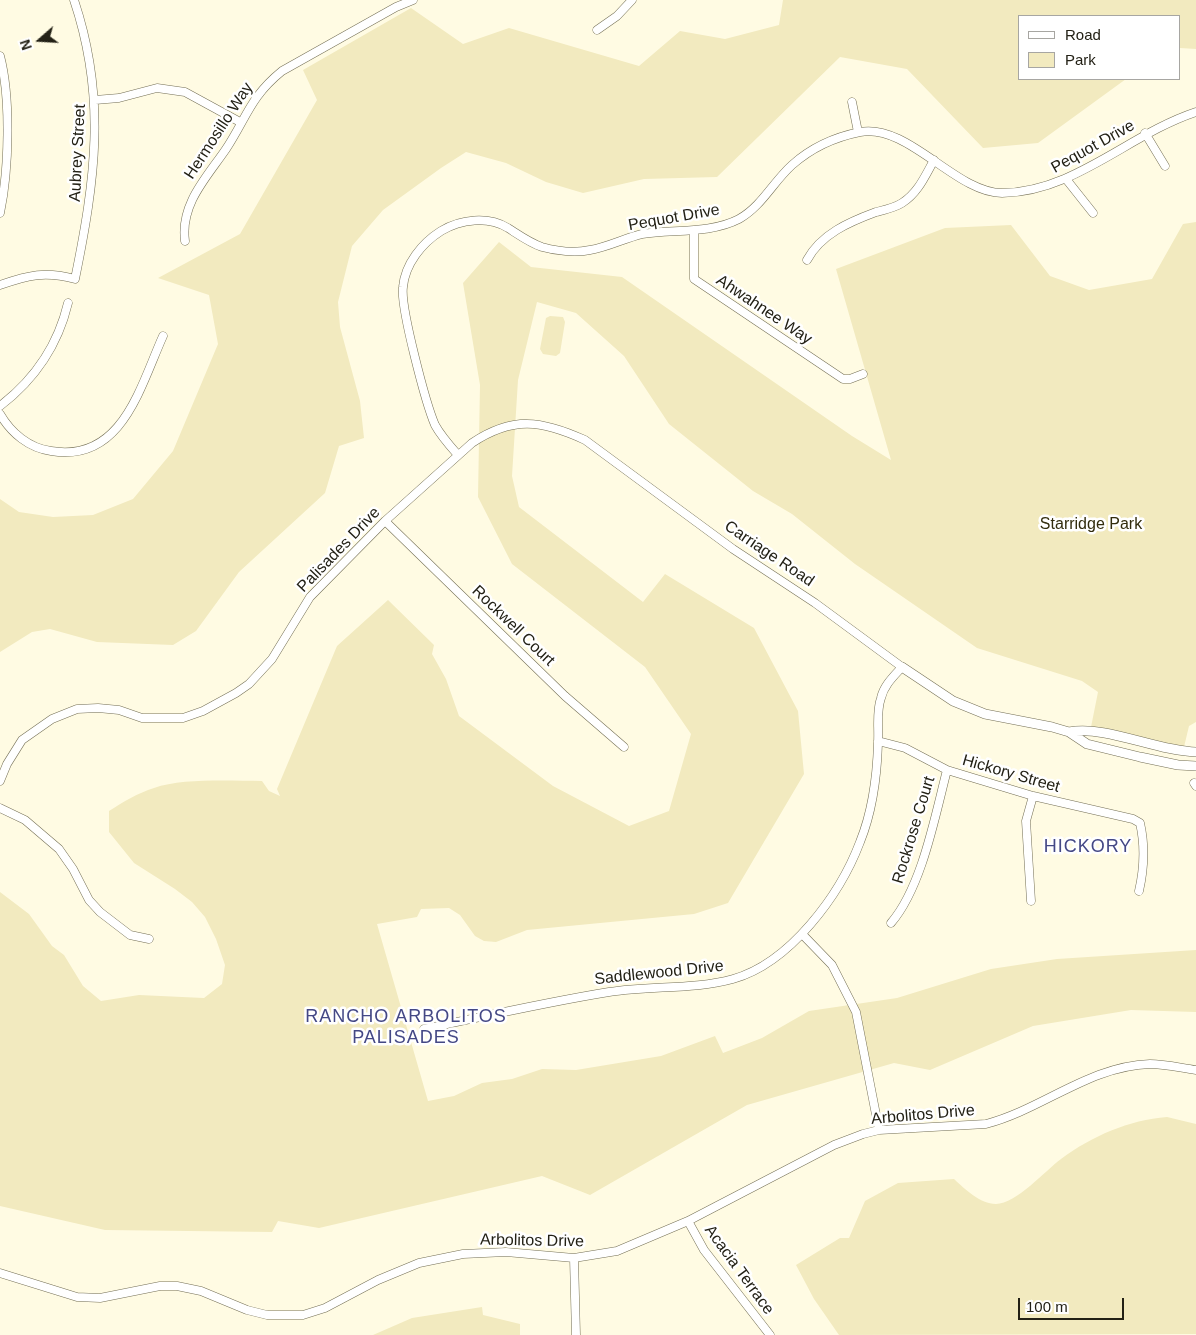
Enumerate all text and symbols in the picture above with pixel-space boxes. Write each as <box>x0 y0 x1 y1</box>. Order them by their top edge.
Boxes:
north arrow <box>15 15 65 65</box>
legend <box>1018 15 1181 80</box>
text: Road <box>1065 26 1101 43</box>
text: N <box>17 37 35 52</box>
text: Park <box>1065 51 1096 68</box>
street label: Hermosillo Way <box>181 79 257 183</box>
street label: Aubrey Street <box>66 104 90 202</box>
street label: Pequot Drive <box>1048 116 1138 178</box>
street label: Pequot Drive <box>627 201 721 235</box>
street label: Ahwahnee Way <box>712 271 816 349</box>
street label: Palisades Drive <box>293 503 385 597</box>
park label: Starridge Park <box>1040 515 1142 535</box>
street label: Carriage Road <box>720 517 818 591</box>
street label: Rockwell Court <box>468 582 558 670</box>
street label: Hickory Street <box>960 751 1062 797</box>
street label: Rockrose Court <box>889 774 939 886</box>
district label: HICKORY <box>1043 836 1133 858</box>
street label: Saddlewood Drive <box>593 957 725 989</box>
district label: RANCHO ARBOLITOS PALISADES <box>303 1006 509 1048</box>
street label: Arbolitos Drive <box>870 1101 976 1129</box>
street label: Acacia Terrace <box>700 1222 778 1318</box>
street label: Arbolitos Drive <box>480 1230 584 1252</box>
scale bar <box>1021 1288 1127 1320</box>
text: 100 m <box>1026 1298 1068 1315</box>

